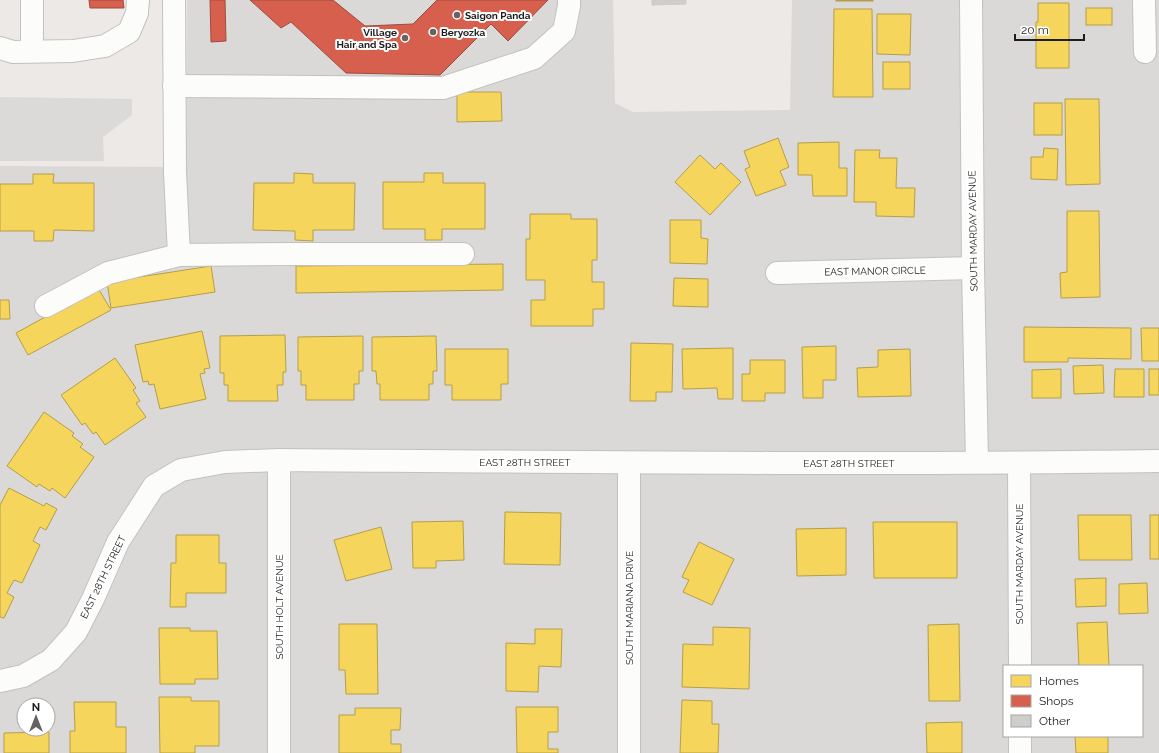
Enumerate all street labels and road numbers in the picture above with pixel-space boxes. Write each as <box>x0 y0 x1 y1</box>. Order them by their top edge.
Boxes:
street label: SOUTH MARDAY AVENUE <box>966 170 980 292</box>
street label: EAST MANOR CIRCLE <box>824 265 926 277</box>
street label: EAST 28TH STREET <box>479 457 571 468</box>
street label: EAST 28TH STREET <box>803 458 895 469</box>
street label: SOUTH MARDAY AVENUE <box>1014 504 1025 624</box>
street label: EAST 28TH STREET <box>78 534 128 620</box>
street label: SOUTH MARIANA DRIVE <box>624 551 635 665</box>
street label: SOUTH HOLT AVENUE <box>274 554 285 660</box>

